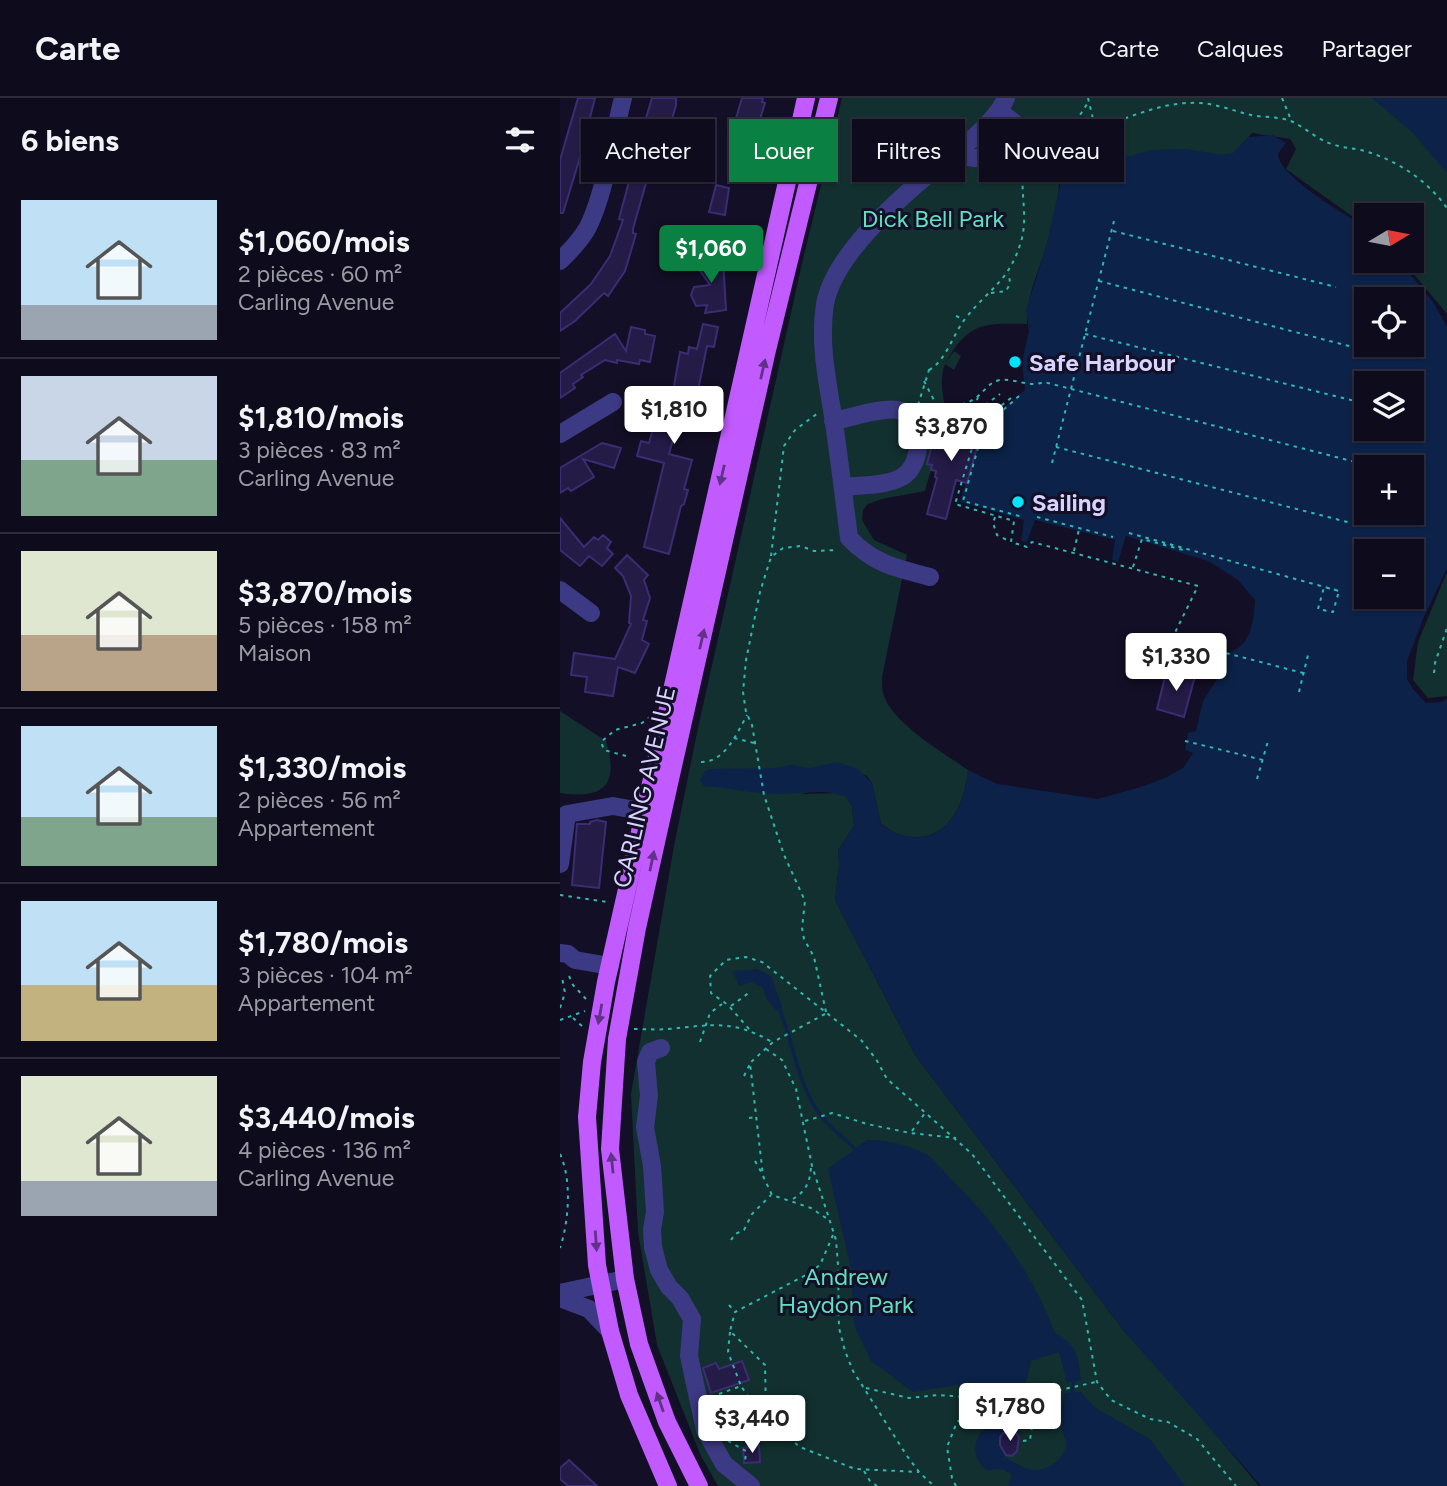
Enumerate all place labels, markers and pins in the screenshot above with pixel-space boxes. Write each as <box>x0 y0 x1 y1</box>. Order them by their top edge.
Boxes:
pin: $1,060 <box>654 226 768 285</box>
place label: Safe Harbour <box>1029 348 1175 377</box>
marker: Safe Harbour <box>1007 354 1023 370</box>
pin: $1,810 <box>617 386 731 446</box>
pin: $3,870 <box>894 404 1008 463</box>
place label: Sailing <box>1032 488 1106 517</box>
marker: Sailing <box>1010 494 1026 510</box>
pin: $1,330 <box>1119 634 1233 693</box>
pin: $1,780 <box>953 1384 1067 1443</box>
pin: $3,440 <box>695 1396 809 1455</box>

